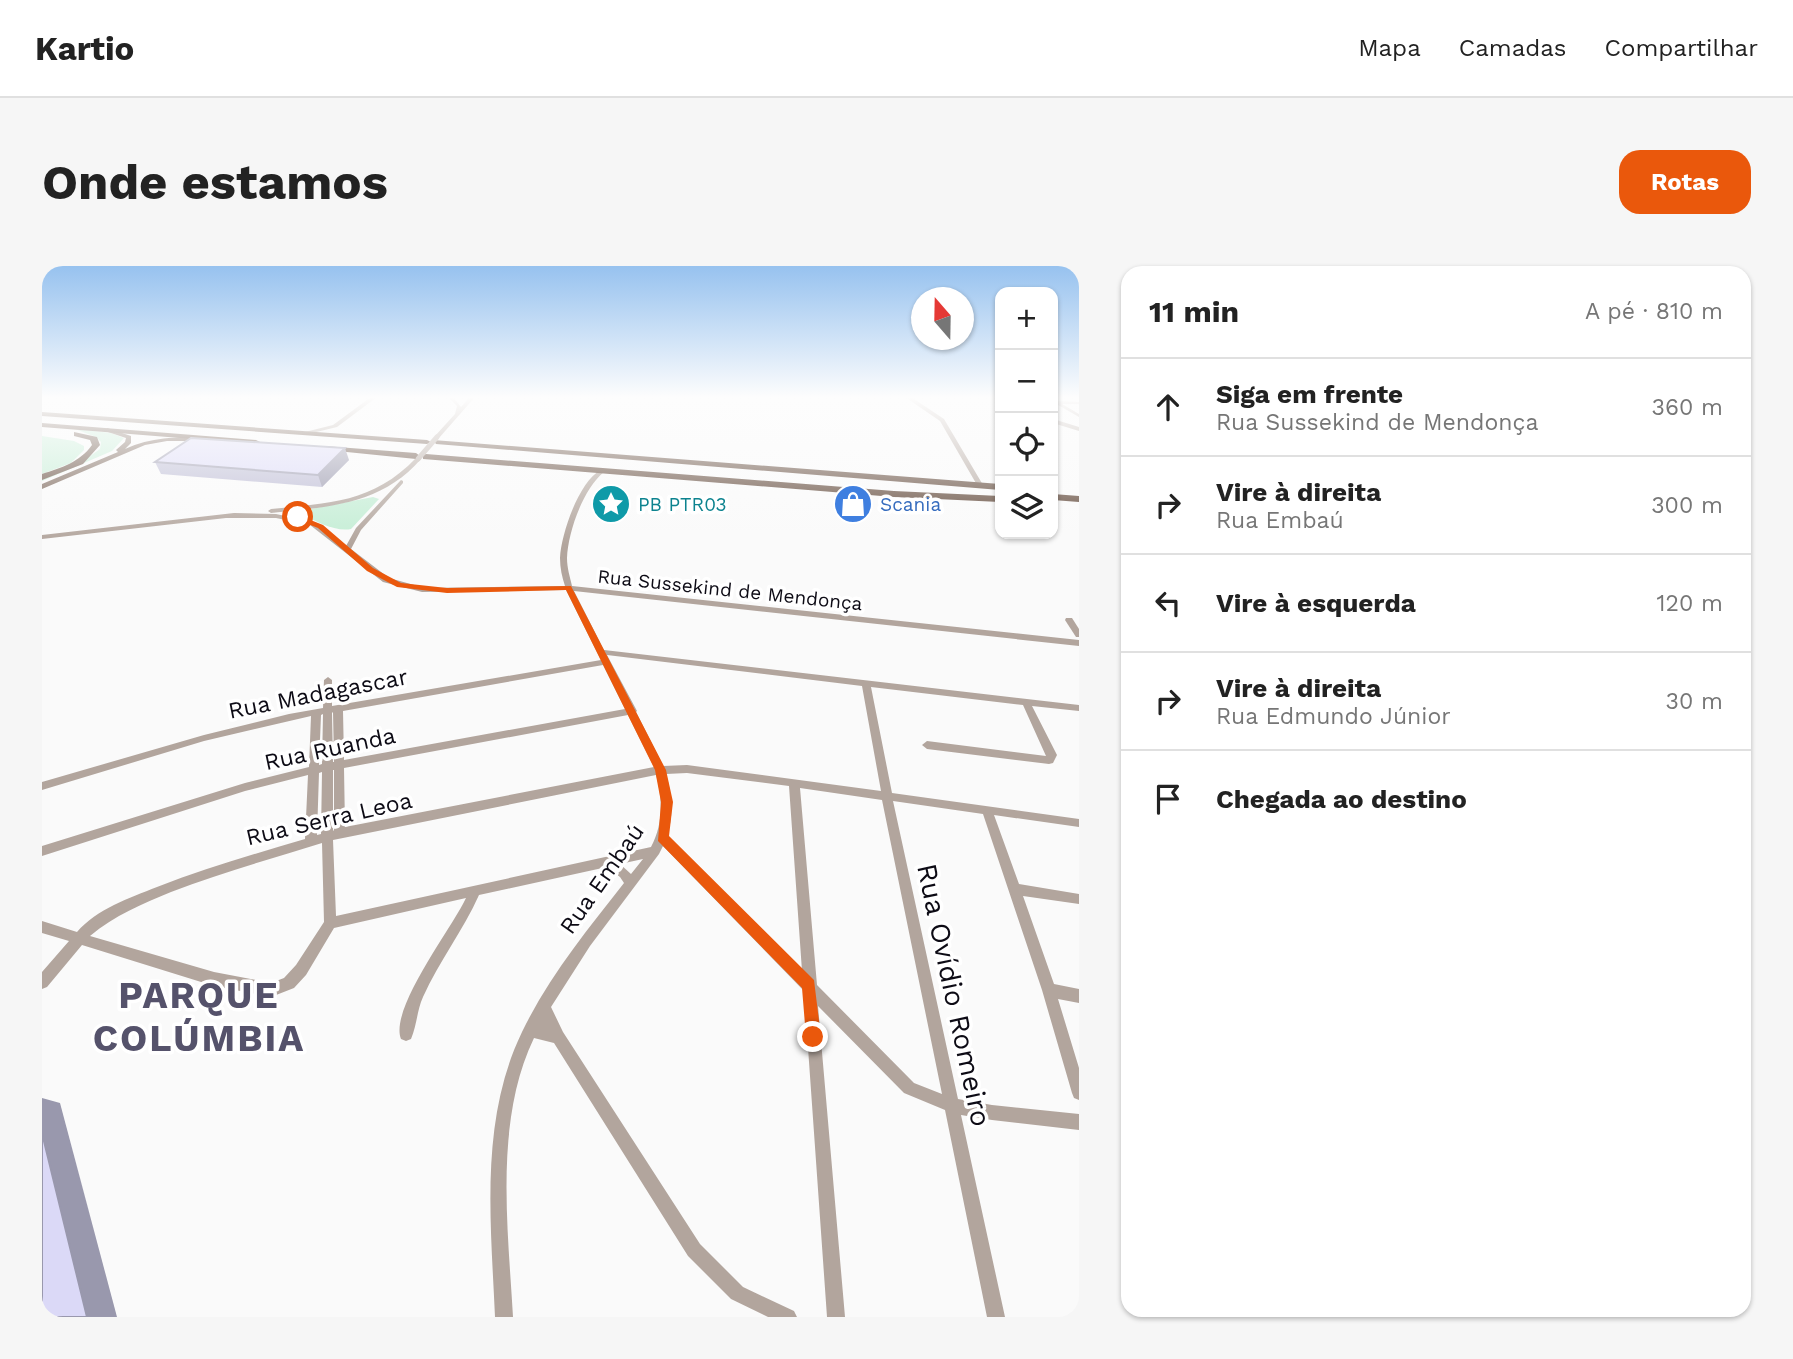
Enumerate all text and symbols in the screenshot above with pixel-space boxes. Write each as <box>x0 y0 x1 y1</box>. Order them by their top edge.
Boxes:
text: Kartio <box>35 29 134 68</box>
text: Mapa <box>1358 34 1421 62</box>
text: Camadas <box>1459 34 1567 62</box>
text: Compartilhar <box>1605 34 1758 62</box>
button: Rotas <box>1619 150 1751 214</box>
text: Onde estamos <box>42 153 388 211</box>
north arrow <box>911 287 974 350</box>
map controls <box>995 287 1058 539</box>
button: + <box>995 287 1058 350</box>
text: 11 min <box>1149 294 1239 329</box>
text: A pé · 810 m <box>1585 298 1723 325</box>
button: − <box>995 350 1058 413</box>
text: Siga em frente <box>1216 379 1403 409</box>
icon: ahead <box>1149 388 1187 426</box>
text: 360 m <box>1652 394 1723 421</box>
text: Rua Sussekind de Mendonça <box>1216 409 1538 436</box>
button: locate <box>995 413 1058 476</box>
button: layers <box>995 476 1058 539</box>
text: Vire à direita <box>1216 477 1381 507</box>
place icon: PB PTR03 <box>590 483 632 525</box>
shop icon: Scania <box>832 483 874 525</box>
icon: right <box>1149 486 1187 524</box>
text: 300 m <box>1651 492 1723 519</box>
place label: PB PTR03 <box>638 493 727 516</box>
place label: Scania <box>880 493 941 516</box>
route start <box>282 501 313 532</box>
text: Rua Embaú <box>1216 507 1344 534</box>
street label: Rua Sussekind de Mendonça <box>596 565 864 615</box>
icon: left <box>1149 584 1187 622</box>
text: Vire à esquerda <box>1216 588 1416 618</box>
text: 120 m <box>1657 590 1723 617</box>
street label: Rua Madagascar <box>226 663 410 725</box>
text: Vire à direita <box>1216 673 1381 703</box>
icon: right <box>1149 682 1187 720</box>
text: 30 m <box>1666 688 1723 715</box>
text: Rua Edmundo Júnior <box>1216 703 1451 730</box>
street label: Rua Ruanda <box>262 722 398 776</box>
icon: arrive <box>1149 780 1187 818</box>
text: Chegada ao destino <box>1216 784 1467 814</box>
street label: Rua Serra Leoa <box>243 787 415 851</box>
street label: Rua Embaú <box>554 819 650 939</box>
street label: Rua Ovídio Romeiro <box>910 861 998 1129</box>
district label: PARQUE COLÚMBIA <box>93 974 305 1060</box>
route end <box>797 1021 828 1052</box>

